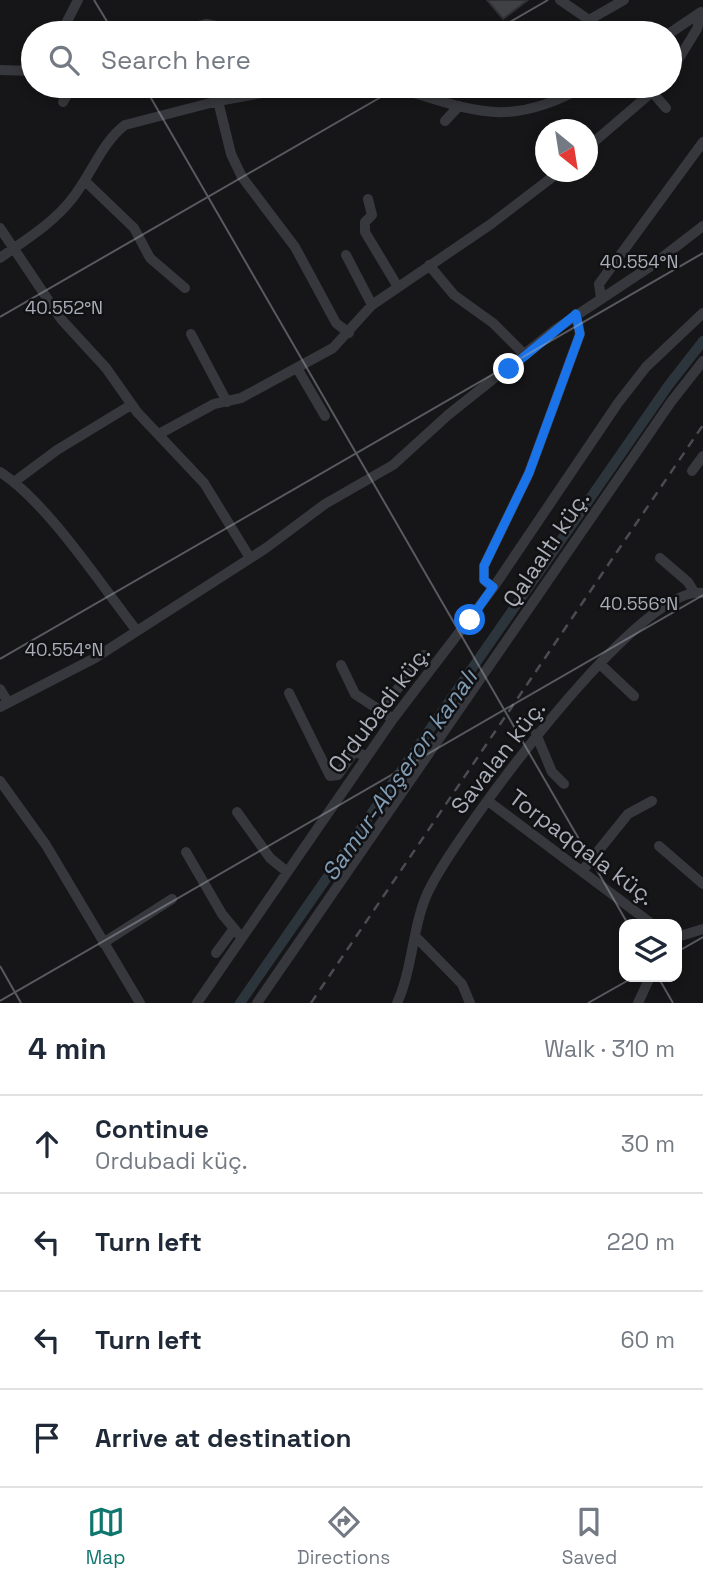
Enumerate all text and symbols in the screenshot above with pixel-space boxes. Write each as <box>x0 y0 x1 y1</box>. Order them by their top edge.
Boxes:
search box <box>21 21 682 98</box>
icon: search <box>45 41 83 79</box>
text: Search here <box>101 43 251 77</box>
north arrow <box>535 119 598 182</box>
text: 40.554°N <box>600 250 678 273</box>
text: 40.552°N <box>25 296 103 319</box>
route end <box>493 353 524 384</box>
street label: Qalaaltı küç. <box>496 485 596 613</box>
text: 40.556°N <box>600 592 678 615</box>
route start <box>454 604 485 635</box>
text: 40.554°N <box>25 638 103 661</box>
street label: Ordubadi küç. <box>321 639 437 779</box>
water label: Samur-Abşeron kanalı <box>314 662 484 887</box>
street label: Savalan küç. <box>444 694 552 820</box>
street label: Torpaqqala küç. <box>503 782 661 912</box>
map controls <box>619 919 682 982</box>
button: layers <box>619 919 682 982</box>
text: 4 min <box>28 1029 107 1068</box>
text: Walk · 310 m <box>544 1034 675 1064</box>
text: Continue <box>95 1112 209 1146</box>
icon: ahead <box>28 1125 66 1163</box>
text: 30 m <box>621 1129 675 1159</box>
text: Ordubadi küç. <box>95 1146 247 1176</box>
icon: left <box>28 1223 66 1261</box>
text: Turn left <box>95 1225 202 1259</box>
text: 220 m <box>607 1227 675 1257</box>
icon: left <box>28 1321 66 1359</box>
text: Turn left <box>95 1323 202 1357</box>
text: 60 m <box>620 1325 675 1355</box>
icon: arrive <box>28 1419 66 1457</box>
text: Arrive at destination <box>95 1421 352 1455</box>
tab: Map <box>86 1503 125 1570</box>
tab: Directions <box>297 1503 390 1570</box>
tab: Saved <box>562 1503 617 1570</box>

